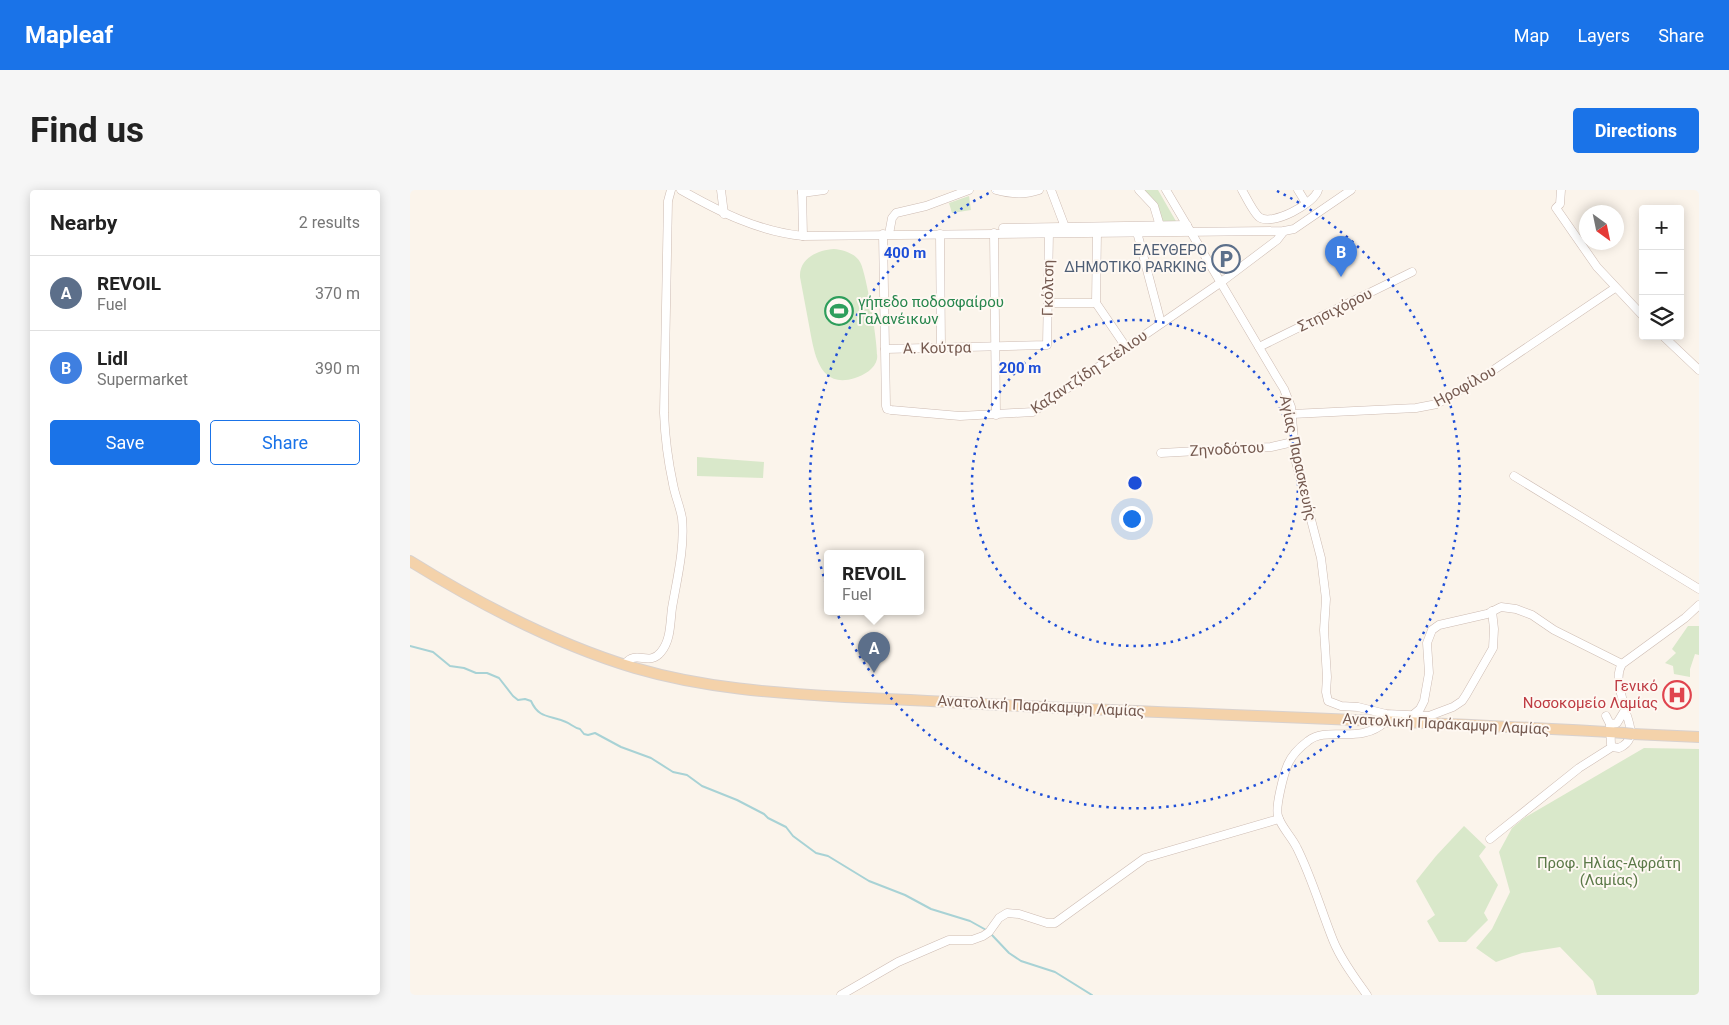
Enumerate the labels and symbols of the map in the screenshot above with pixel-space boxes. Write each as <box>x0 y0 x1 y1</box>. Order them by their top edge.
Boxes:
north arrow <box>1579 205 1624 250</box>
pin: B <box>1325 236 1357 277</box>
place label: ΕΛΕΥΘΕΡΟ ΔΗΜΟΤΙΚΟ PARKING <box>1064 241 1207 276</box>
text: 400 m <box>884 244 926 262</box>
parking icon: ΕΛΕΥΘΕΡΟ ΔΗΜΟΤΙΚΟ PARKING <box>1211 244 1241 274</box>
street label: Γκόλτση <box>1039 260 1057 316</box>
street label: Στησιχόρου <box>1295 284 1375 336</box>
place label: γήπεδο ποδοσφαίρου Γαλανέικων <box>858 293 1004 328</box>
sports icon: γήπεδο ποδοσφαίρου Γαλανέικων <box>824 296 854 326</box>
street label: Καζαντζίδη Στέλιου <box>1027 326 1151 418</box>
street label: Α. Κούτρα <box>903 338 972 358</box>
text: 200 m <box>999 359 1041 377</box>
street label: Ηροφίλου <box>1431 362 1499 410</box>
street label: Αγίας Παρασκευής <box>1276 394 1320 522</box>
street label: Ζηνοδότου <box>1189 438 1265 460</box>
centre of rings <box>1126 474 1144 492</box>
your location <box>1119 506 1145 532</box>
pin: A <box>858 632 890 673</box>
place label: Γενικό Νοσοκομείο Λαμίας <box>1523 677 1658 712</box>
hospital icon: Γενικό Νοσοκομείο Λαμίας <box>1662 680 1692 710</box>
street label: Ανατολική Παράκαμψη Λαμίας <box>937 692 1145 720</box>
street label: Ανατολική Παράκαμψη Λαμίας <box>1342 710 1550 738</box>
park label: Προφ. Ηλίας-Αφράτη (Λαμίας) <box>1537 854 1681 889</box>

